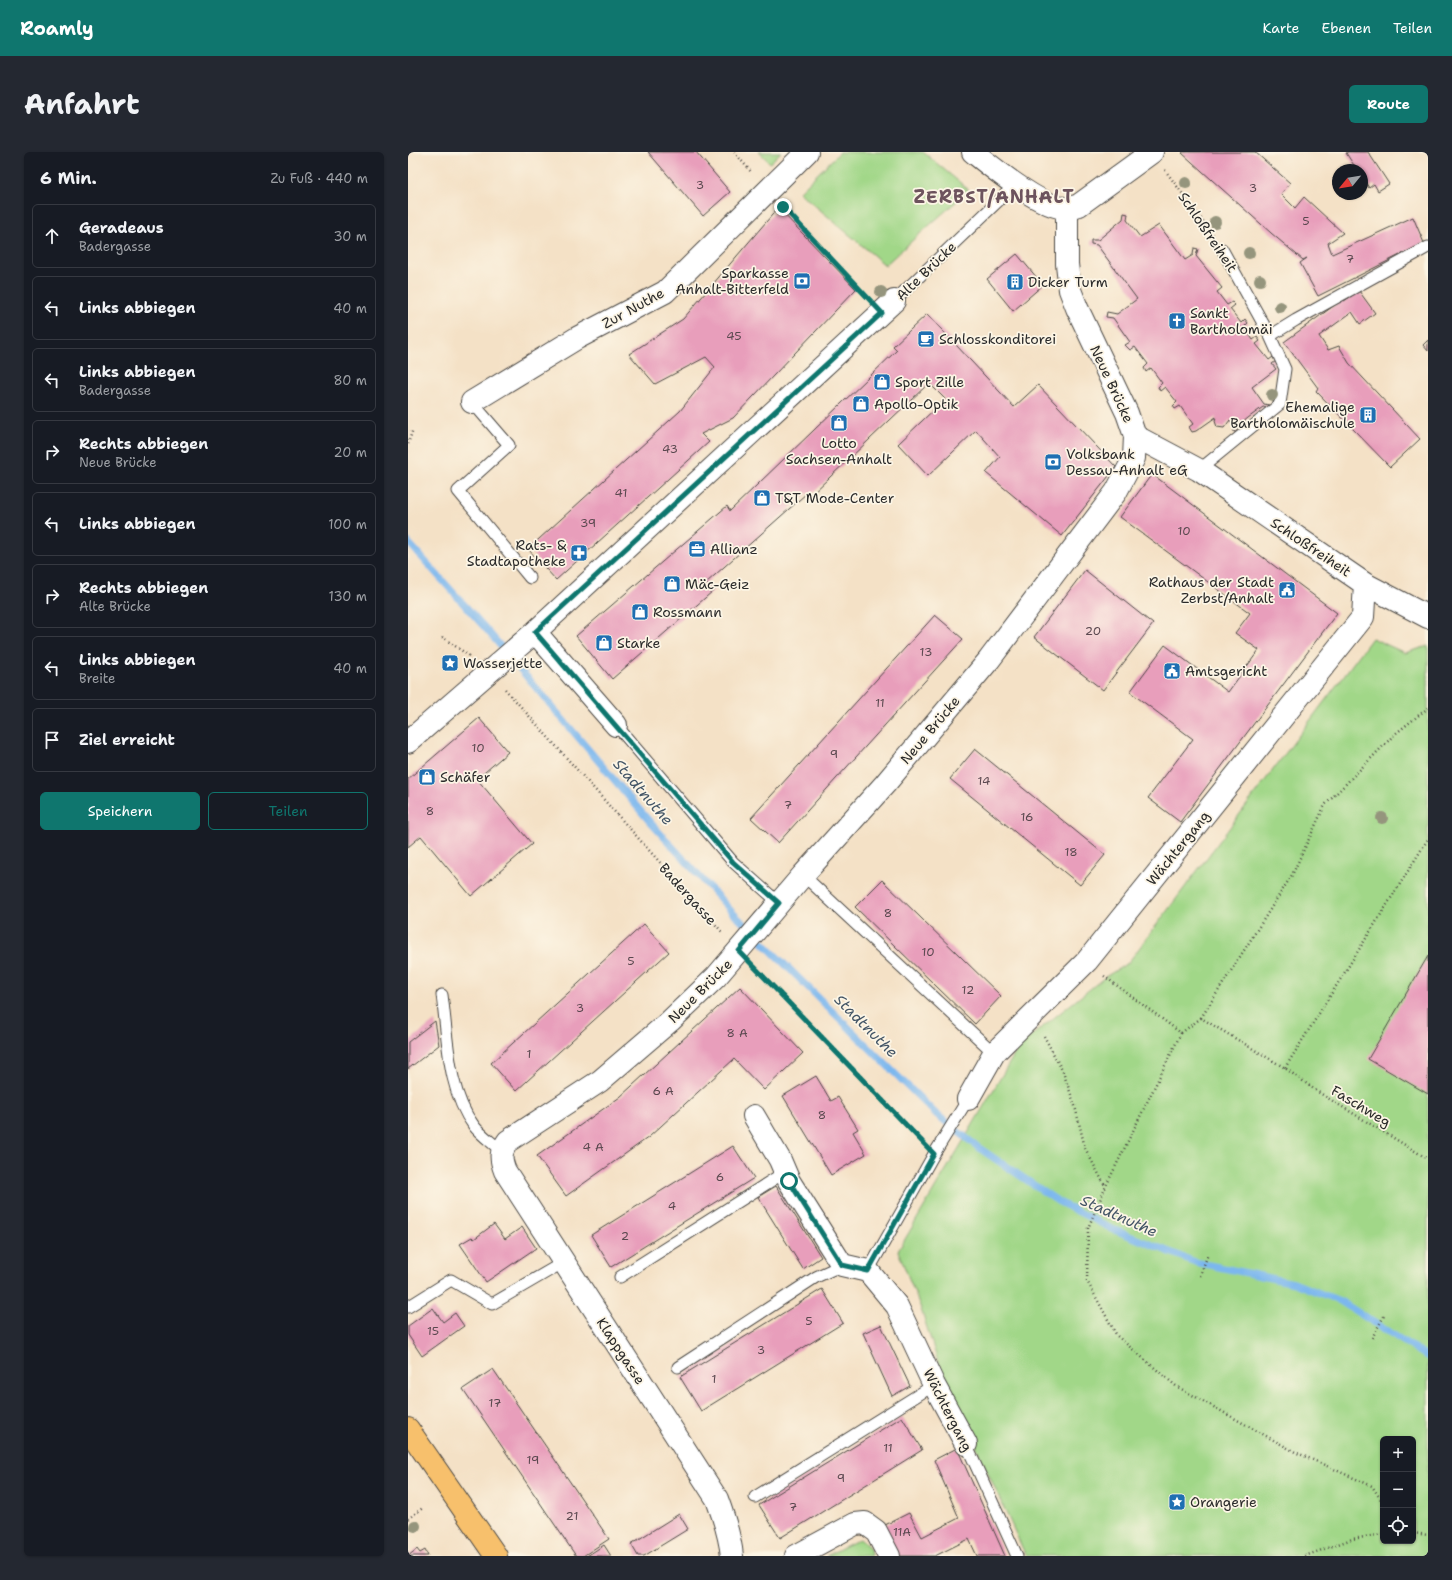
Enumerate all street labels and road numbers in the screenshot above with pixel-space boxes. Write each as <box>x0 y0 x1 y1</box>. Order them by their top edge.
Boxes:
street label: Schloßfreiheit <box>1174 188 1242 276</box>
street label: Alte Brücke <box>892 238 960 304</box>
street label: Zur Nuthe <box>599 284 667 332</box>
street label: Neue Brücke <box>1086 342 1138 426</box>
street label: Schloßfreiheit <box>1267 513 1355 581</box>
street label: Neue Brücke <box>896 692 964 768</box>
street label: Wächtergang <box>1142 807 1214 889</box>
street label: Badergasse <box>655 859 721 929</box>
street label: Neue Brücke <box>664 955 736 1027</box>
street label: Faschweg <box>1328 1081 1394 1131</box>
street label: Klappgasse <box>593 1314 649 1388</box>
street label: Wächtergang <box>919 1366 977 1454</box>

